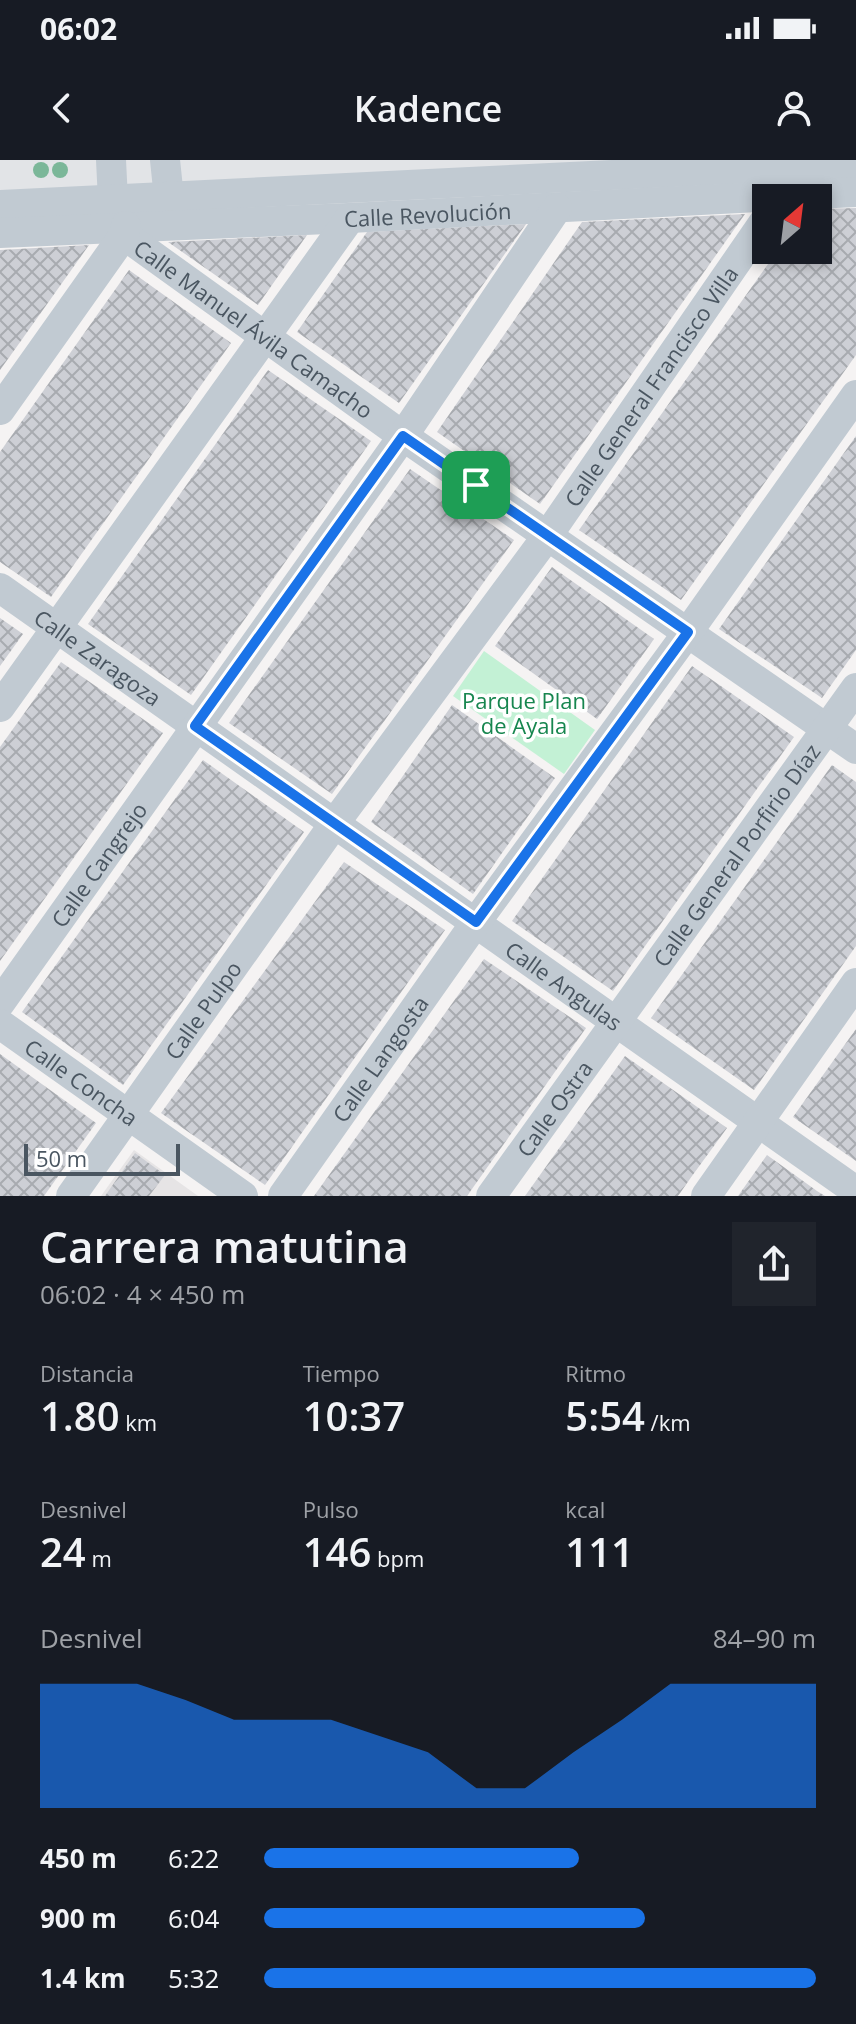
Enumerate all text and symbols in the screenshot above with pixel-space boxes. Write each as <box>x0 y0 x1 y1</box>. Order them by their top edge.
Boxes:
text: 06:02 <box>40 8 117 49</box>
text: Kadence <box>354 84 502 133</box>
icon: back <box>40 86 84 130</box>
icon: person <box>772 86 816 130</box>
north arrow <box>752 184 832 264</box>
map controls <box>752 184 832 264</box>
street label: Calle Revolución <box>343 195 512 233</box>
street label: Calle Manuel Ávila Camacho <box>128 232 379 425</box>
street label: Calle General Francisco Villa <box>557 260 744 513</box>
pin <box>442 451 510 519</box>
icon: arrive <box>454 463 498 507</box>
street label: Calle Zaragoza <box>29 602 168 712</box>
park label: Parque Plan de Ayala <box>462 685 586 740</box>
street label: Calle General Porfirio Díaz <box>646 737 826 973</box>
street label: Calle Cangrejo <box>44 796 153 933</box>
street label: Calle Angulas <box>500 934 629 1037</box>
street label: Calle Pulpo <box>157 955 248 1065</box>
street label: Calle Langosta <box>325 989 435 1128</box>
street label: Calle Concha <box>19 1031 144 1132</box>
street label: Calle Ostra <box>509 1054 599 1163</box>
scale bar <box>24 1140 180 1176</box>
text: 50 m <box>36 1143 87 1173</box>
text: Carrera matutina <box>40 1216 409 1276</box>
button: share <box>732 1222 816 1306</box>
text: 06:02 · 4 × 450 m <box>40 1276 245 1312</box>
text: Distancia <box>40 1358 134 1388</box>
text: Tiempo <box>303 1358 380 1388</box>
text: Ritmo <box>565 1358 626 1388</box>
text: 1.80 <box>40 1388 120 1443</box>
text: 10:37 <box>303 1388 405 1443</box>
text: 5:54 <box>565 1388 645 1443</box>
text: km <box>120 1407 157 1437</box>
text: /km <box>645 1407 691 1437</box>
text: Desnivel <box>40 1494 127 1524</box>
text: Pulso <box>303 1494 359 1524</box>
text: kcal <box>565 1494 605 1524</box>
text: 24 <box>40 1524 86 1579</box>
text: 146 <box>303 1524 371 1579</box>
text: 111 <box>565 1524 634 1579</box>
text: m <box>86 1543 112 1573</box>
text: bpm <box>371 1543 424 1573</box>
text: Desnivel <box>40 1620 143 1656</box>
text: 84–90 m <box>713 1620 816 1656</box>
text: 450 m <box>40 1840 117 1876</box>
text: 6:22 <box>168 1840 219 1876</box>
text: 900 m <box>40 1900 117 1936</box>
text: 6:04 <box>168 1900 219 1936</box>
text: 1.4 km <box>40 1960 126 1996</box>
text: 5:32 <box>168 1960 219 1996</box>

